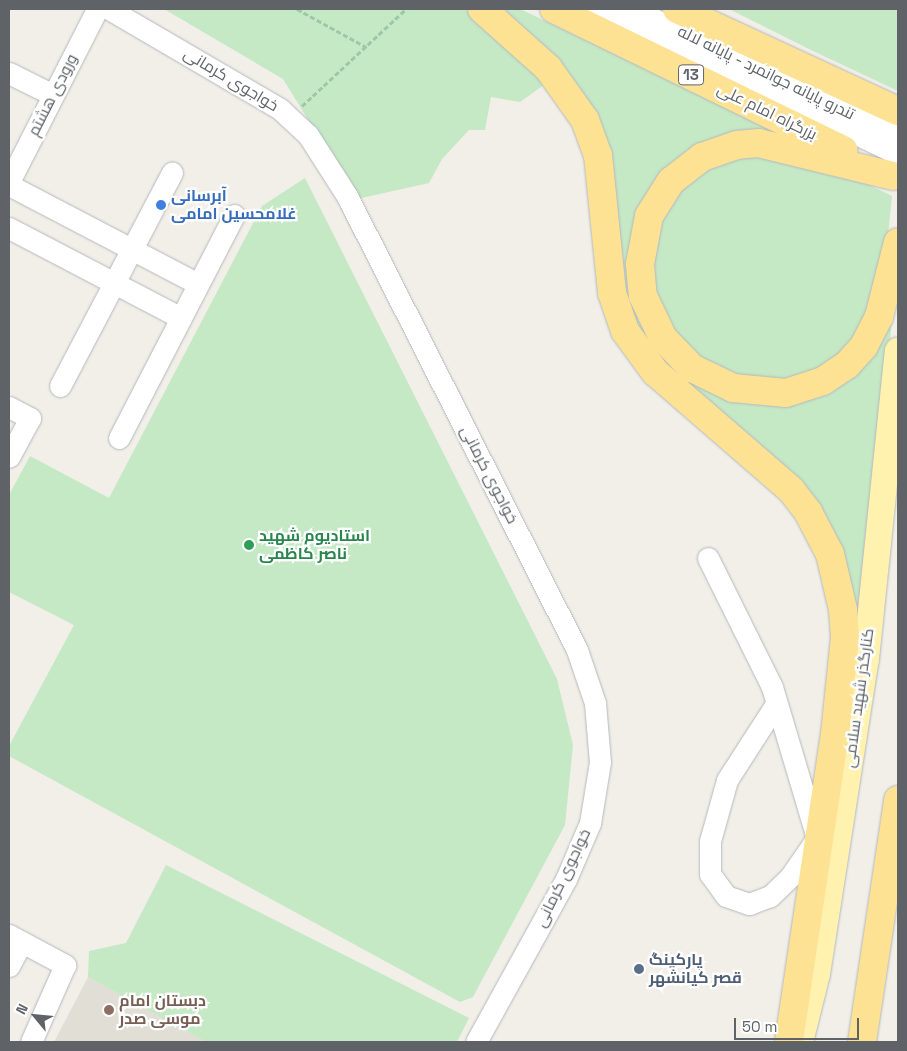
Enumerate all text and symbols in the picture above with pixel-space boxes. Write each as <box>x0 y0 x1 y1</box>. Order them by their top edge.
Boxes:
street label: تندرو پایانه جوانمرد - پایانه لاله <box>674 22 858 124</box>
street label: خواجوی کرمانی <box>180 44 282 116</box>
street label: ورودی هشتم <box>24 51 82 139</box>
road number: 13 <box>677 62 705 88</box>
street label: بزرگراه امام علی <box>714 80 820 144</box>
place label: آبرسانی غلامحسین امامی <box>171 186 296 224</box>
marker: آبرسانی غلامحسین امامی <box>155 199 167 211</box>
street label: خواجوی کرمانی <box>456 423 522 527</box>
place label: استادیوم شهید ناصر کاظمی <box>259 526 370 564</box>
marker: استادیوم شهید ناصر کاظمی <box>243 539 255 551</box>
street label: کنارگذر شهید سلامی <box>840 627 878 769</box>
street label: خواجوی کرمانی <box>531 826 595 930</box>
place label: پارکینگ قصر کیانشهر <box>649 950 742 988</box>
marker: پارکینگ قصر کیانشهر <box>633 963 645 975</box>
north arrow <box>10 991 60 1041</box>
place label: دبستان امام موسی صدر <box>119 991 206 1029</box>
text: N <box>12 1001 32 1017</box>
marker: دبستان امام موسی صدر <box>103 1004 115 1016</box>
scale bar <box>737 1008 862 1040</box>
text: 50 m <box>742 1017 777 1036</box>

